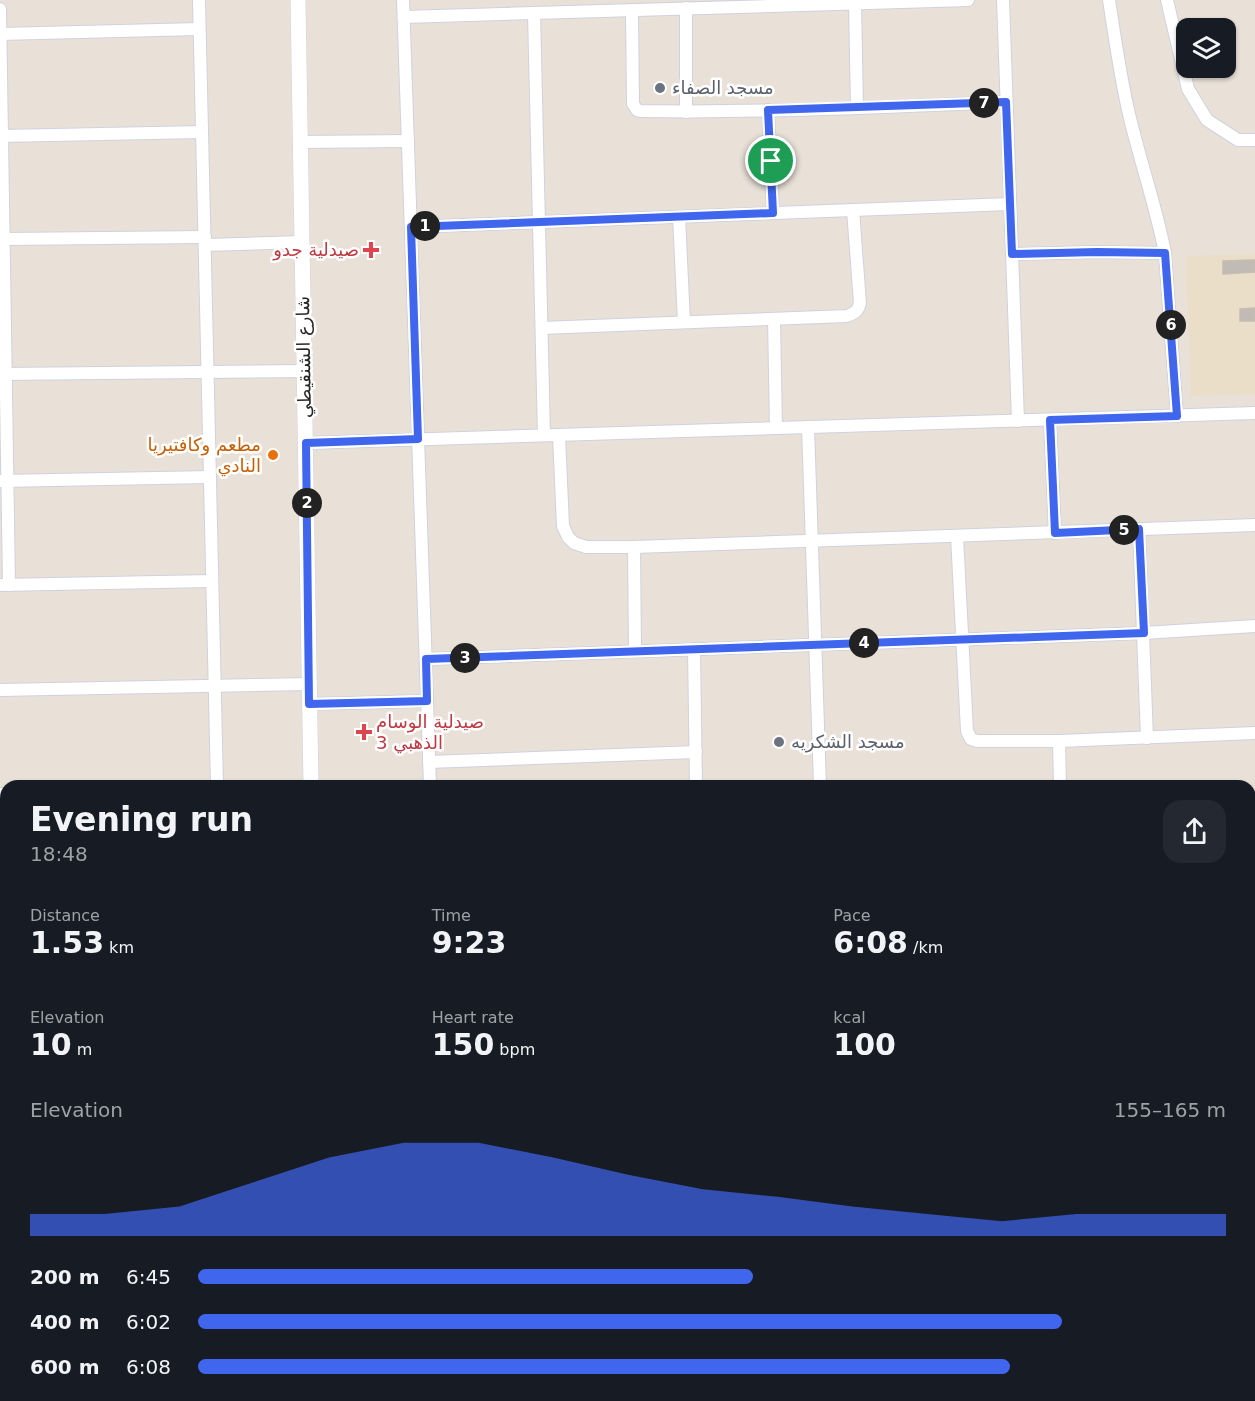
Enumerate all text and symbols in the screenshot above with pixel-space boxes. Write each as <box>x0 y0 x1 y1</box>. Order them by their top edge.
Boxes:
map controls <box>1176 18 1236 78</box>
button: layers <box>1176 18 1236 78</box>
place label: مسجد الصفاء <box>672 77 774 98</box>
marker: مسجد الصفاء <box>653 81 667 95</box>
pin: 7 <box>969 88 999 118</box>
text: 7 <box>978 93 990 112</box>
pin <box>745 135 796 186</box>
icon: arrive <box>754 144 787 177</box>
pin: 1 <box>410 211 440 241</box>
text: 1 <box>419 216 431 235</box>
place label: صيدلية جدو <box>272 239 359 261</box>
marker: صيدلية جدو <box>364 243 378 257</box>
street label: شارع الشنقيطي <box>292 296 316 418</box>
pin: 6 <box>1156 310 1186 340</box>
text: 6 <box>1165 315 1177 334</box>
place label: مطعم وكافتيريا النادي <box>148 434 261 477</box>
marker: مطعم وكافتيريا النادي <box>266 448 280 462</box>
pin: 2 <box>292 488 322 518</box>
text: 2 <box>301 493 313 512</box>
pin: 5 <box>1109 515 1139 545</box>
text: 5 <box>1118 520 1130 539</box>
pin: 4 <box>849 628 879 658</box>
text: 4 <box>858 633 870 652</box>
pin: 3 <box>450 643 480 673</box>
text: 3 <box>459 648 471 667</box>
place label: صيدلية الوسام الذهبي 3 <box>376 711 484 754</box>
marker: صيدلية الوسام الذهبي 3 <box>357 725 371 739</box>
place label: مسجد الشكريه <box>791 731 905 753</box>
marker: مسجد الشكريه <box>772 735 786 749</box>
text: Evening run <box>30 800 253 839</box>
button: share <box>1163 800 1226 863</box>
text: 18:48 <box>30 842 88 866</box>
text: Distance <box>30 906 100 925</box>
text: Time <box>432 906 471 925</box>
text: Pace <box>833 906 871 925</box>
text: 1.53 <box>30 925 104 960</box>
text: 9:23 <box>432 925 506 960</box>
text: 6:08 <box>833 925 908 960</box>
text: km <box>104 938 134 957</box>
text: /km <box>908 938 943 957</box>
text: Elevation <box>30 1008 104 1027</box>
text: Heart rate <box>432 1008 514 1027</box>
text: kcal <box>833 1008 866 1027</box>
text: 10 <box>30 1027 72 1062</box>
text: 150 <box>432 1027 494 1062</box>
text: 100 <box>833 1027 896 1062</box>
text: m <box>72 1040 92 1059</box>
text: bpm <box>494 1040 535 1059</box>
text: Elevation <box>30 1098 123 1122</box>
text: 155–165 m <box>1114 1098 1226 1122</box>
text: 200 m <box>30 1265 100 1289</box>
text: 6:45 <box>126 1265 171 1289</box>
text: 400 m <box>30 1310 100 1334</box>
text: 6:02 <box>126 1310 171 1334</box>
text: 600 m <box>30 1355 100 1379</box>
text: 6:08 <box>126 1355 171 1379</box>

